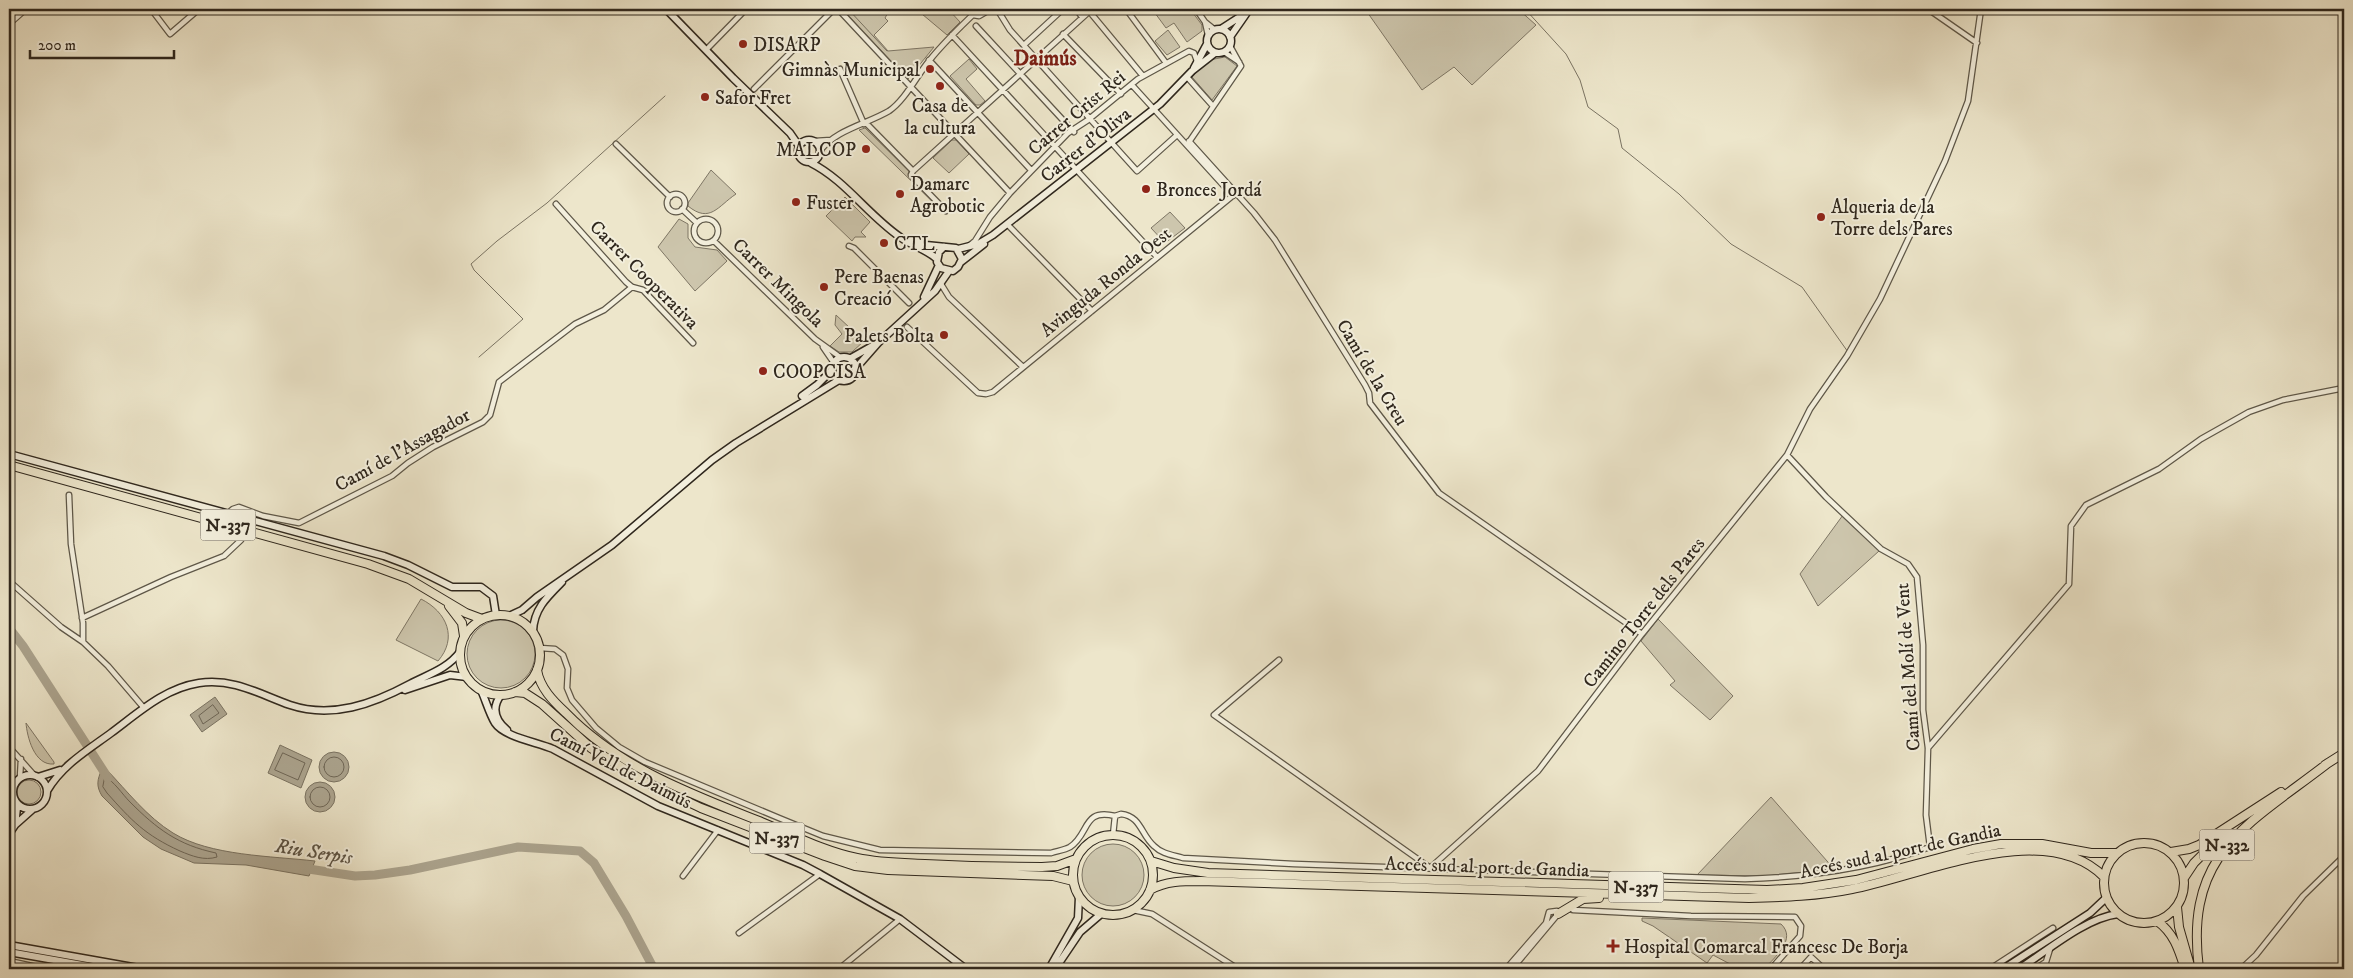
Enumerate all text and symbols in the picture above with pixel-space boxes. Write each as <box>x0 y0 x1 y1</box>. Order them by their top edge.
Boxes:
scale bar <box>30 28 174 60</box>
place label: DISARP <box>753 34 821 57</box>
text: 200 m <box>38 36 76 55</box>
marker: DISARP <box>737 38 749 50</box>
district label: Daimús <box>1014 46 1076 72</box>
place label: Gimnàs Municipal <box>782 59 920 82</box>
marker: Gimnàs Municipal <box>924 63 936 75</box>
street label: Carrer Crist Rei <box>1024 66 1130 161</box>
marker: Casa de la cultura <box>934 80 946 92</box>
place label: Safor Fret <box>715 87 791 110</box>
marker: Safor Fret <box>699 91 711 103</box>
place label: Casa de la cultura <box>904 95 976 140</box>
street label: Carrer d'Oliva <box>1036 103 1136 188</box>
place label: MALCOP <box>776 139 856 162</box>
marker: MALCOP <box>860 143 872 155</box>
place label: Damarc Agrobotic <box>910 173 985 218</box>
place label: Bronces Jordá <box>1156 179 1262 202</box>
marker: Bronces Jordá <box>1140 183 1152 195</box>
marker: Damarc Agrobotic <box>894 188 906 200</box>
place label: Fuster <box>806 192 854 215</box>
marker: Fuster <box>790 196 802 208</box>
place label: Alqueria de la Torre dels Pares <box>1831 196 1952 241</box>
marker: Alqueria de la Torre dels Pares <box>1815 211 1827 223</box>
street label: Carrer Cooperativa <box>585 216 703 334</box>
street label: Avinguda Ronda Oest <box>1036 222 1176 342</box>
place label: CTL <box>894 233 935 256</box>
street label: Carrer Mingola <box>727 234 828 332</box>
marker: CTL <box>878 237 890 249</box>
place label: Pere Baenas Creació <box>834 266 924 311</box>
marker: Pere Baenas Creació <box>818 281 830 293</box>
street label: Camí de la Creu <box>1331 315 1412 430</box>
place label: Palets Bolta <box>844 325 934 348</box>
marker: Palets Bolta <box>938 329 950 341</box>
place label: COOPCISA <box>773 361 867 384</box>
marker: COOPCISA <box>757 365 769 377</box>
street label: Camí de l'Assagador <box>331 404 474 497</box>
road number: N-337 <box>200 510 256 540</box>
street label: Camino Torre dels Pares <box>1578 533 1710 693</box>
street label: Camí del Molí de Vent <box>1891 582 1926 752</box>
street label: Camí Vell de Daimús <box>545 723 695 814</box>
street label: Accés sud al port de Gandia <box>1798 819 2003 884</box>
road number: N-337 <box>750 822 804 854</box>
road number: N-332 <box>2200 830 2254 860</box>
water label: Riu Serpis <box>272 834 355 871</box>
street label: Accés sud al port de Gandia <box>1384 852 1590 883</box>
road number: N-337 <box>1608 872 1664 902</box>
place label: Hospital Comarcal Francesc De Borja <box>1624 936 1908 959</box>
marker: Hospital Comarcal Francesc De Borja <box>1606 939 1620 953</box>

